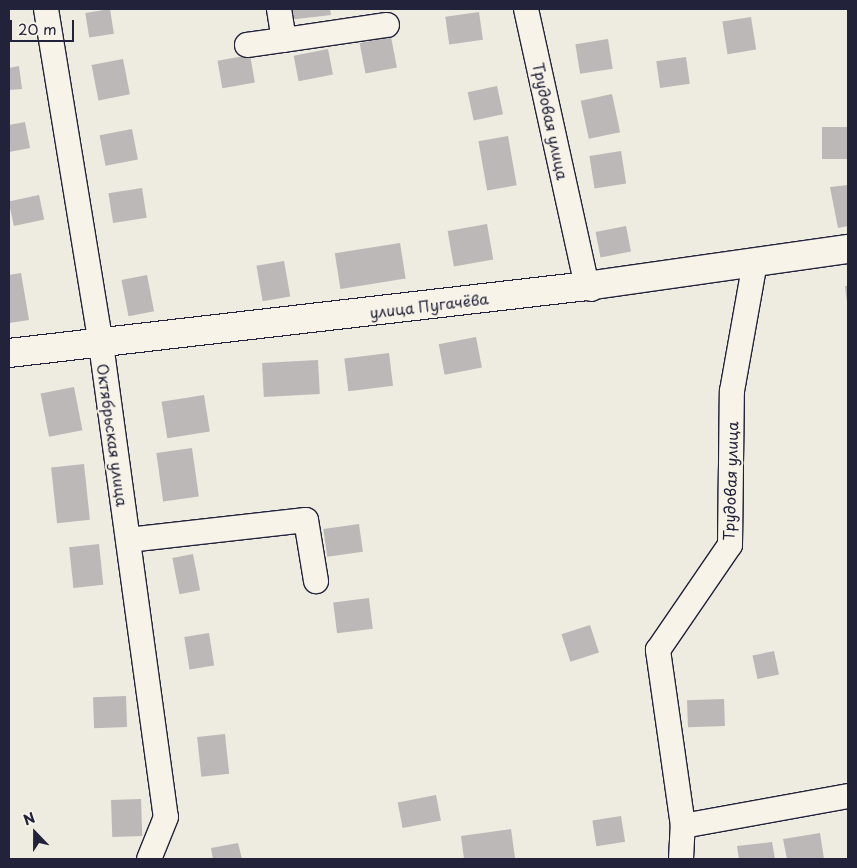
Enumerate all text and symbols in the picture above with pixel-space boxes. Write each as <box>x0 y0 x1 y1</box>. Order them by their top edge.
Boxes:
scale bar <box>12 10 76 42</box>
text: 20 m <box>18 17 57 40</box>
street label: Трудовая улица <box>530 61 572 181</box>
street label: улица Пугачёва <box>368 289 490 321</box>
street label: Октябрьская улица <box>94 362 132 508</box>
street label: Трудовая улица <box>719 421 741 541</box>
text: N <box>20 807 38 830</box>
north arrow <box>10 808 60 858</box>

